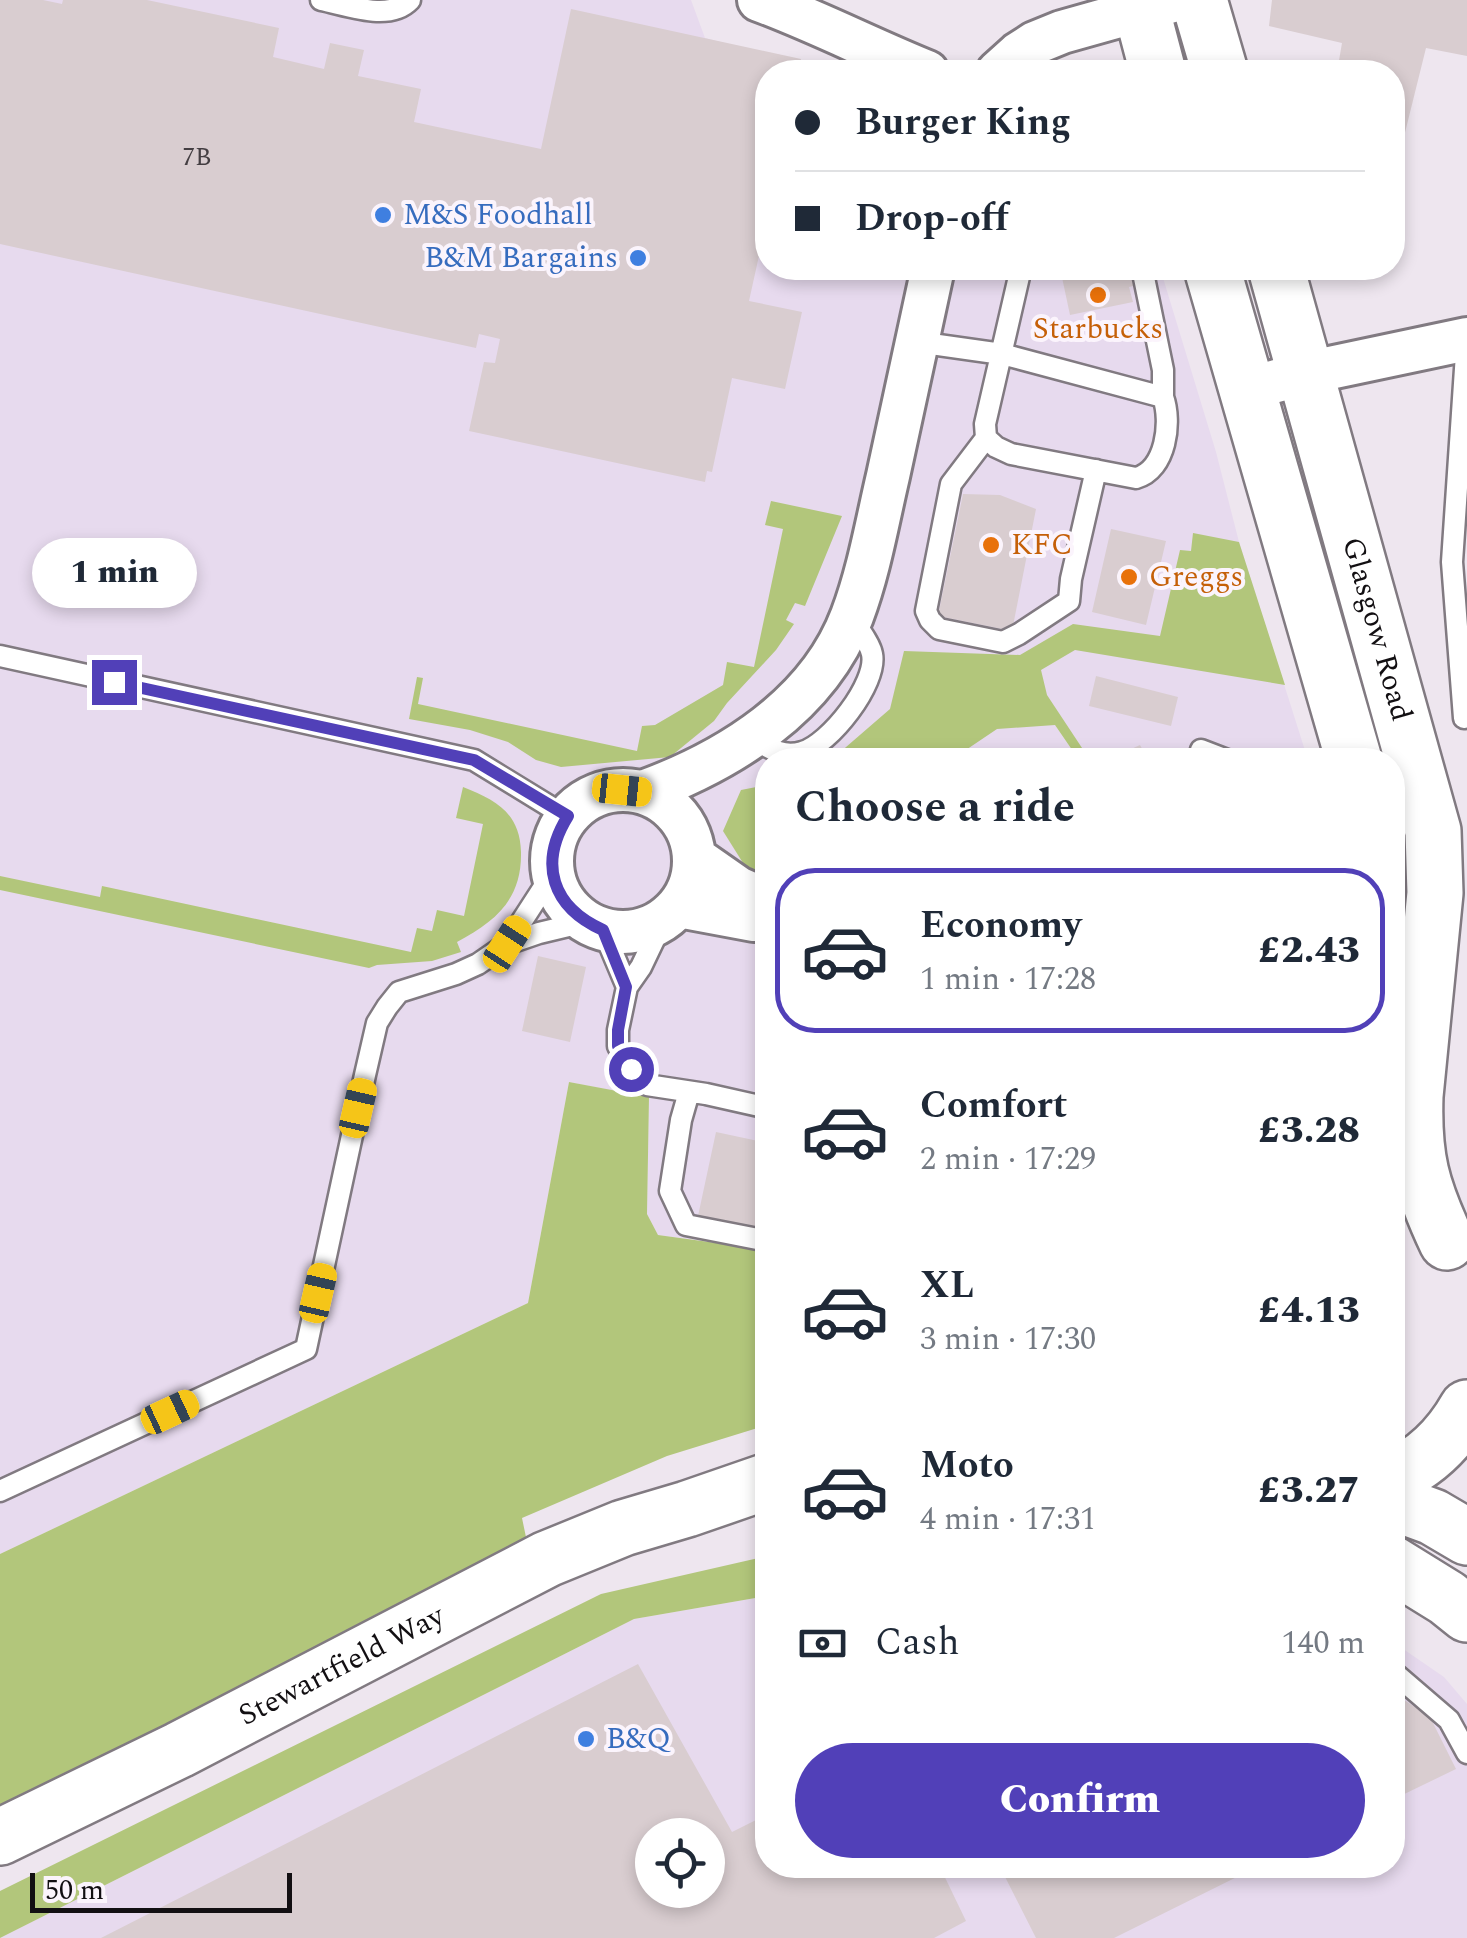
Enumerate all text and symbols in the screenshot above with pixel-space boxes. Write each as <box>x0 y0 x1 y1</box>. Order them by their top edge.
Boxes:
text: Burger King <box>855 94 1071 152</box>
house number: 7B <box>183 139 211 177</box>
text: Drop-off <box>855 190 1009 248</box>
place label: M&S Foodhall <box>403 192 593 238</box>
marker: M&S Foodhall <box>372 204 394 226</box>
place label: B&M Bargains <box>424 235 618 281</box>
marker: B&M Bargains <box>627 247 649 269</box>
marker: Starbucks <box>1087 284 1109 306</box>
place label: Starbucks <box>1033 306 1163 352</box>
place label: KFC <box>1011 522 1073 568</box>
street label: Glasgow Road <box>1329 532 1424 727</box>
marker: KFC <box>980 534 1002 556</box>
callout: 1 min <box>32 537 196 607</box>
text: 1 min <box>70 548 159 597</box>
place label: Greggs <box>1149 554 1243 600</box>
marker: Greggs <box>1118 566 1140 588</box>
route end <box>92 660 137 705</box>
car <box>591 772 653 808</box>
text: Choose a ride <box>795 773 1075 842</box>
text: Economy <box>920 897 1081 955</box>
icon: car <box>800 906 890 996</box>
car <box>478 911 536 977</box>
text: £2.43 <box>1258 922 1360 980</box>
text: 1 min · 17:28 <box>920 955 1096 1004</box>
route start <box>609 1047 654 1092</box>
car <box>337 1075 379 1141</box>
text: Comfort <box>920 1077 1067 1135</box>
icon: car <box>800 1086 890 1176</box>
text: £3.28 <box>1258 1102 1360 1160</box>
text: 2 min · 17:29 <box>920 1135 1096 1184</box>
text: XL <box>920 1257 974 1315</box>
car <box>297 1260 339 1326</box>
icon: car <box>800 1266 890 1356</box>
text: £4.13 <box>1258 1282 1360 1340</box>
text: 3 min · 17:30 <box>920 1315 1096 1364</box>
car <box>136 1386 204 1438</box>
text: Moto <box>920 1437 1014 1495</box>
icon: car <box>800 1446 890 1536</box>
text: £3.27 <box>1258 1462 1360 1520</box>
text: 4 min · 17:31 <box>920 1495 1096 1544</box>
street label: Stewartfield Way <box>230 1592 454 1738</box>
text: Cash <box>875 1614 960 1672</box>
icon: cash <box>795 1616 850 1671</box>
text: 140 m <box>1281 1619 1365 1668</box>
place label: B&Q <box>606 1716 672 1762</box>
marker: B&Q <box>575 1728 597 1750</box>
button: Confirm <box>795 1743 1365 1858</box>
map controls <box>635 1818 725 1908</box>
button: locate <box>635 1818 725 1908</box>
scale bar <box>30 1868 292 1912</box>
text: 50 m <box>45 1869 104 1912</box>

